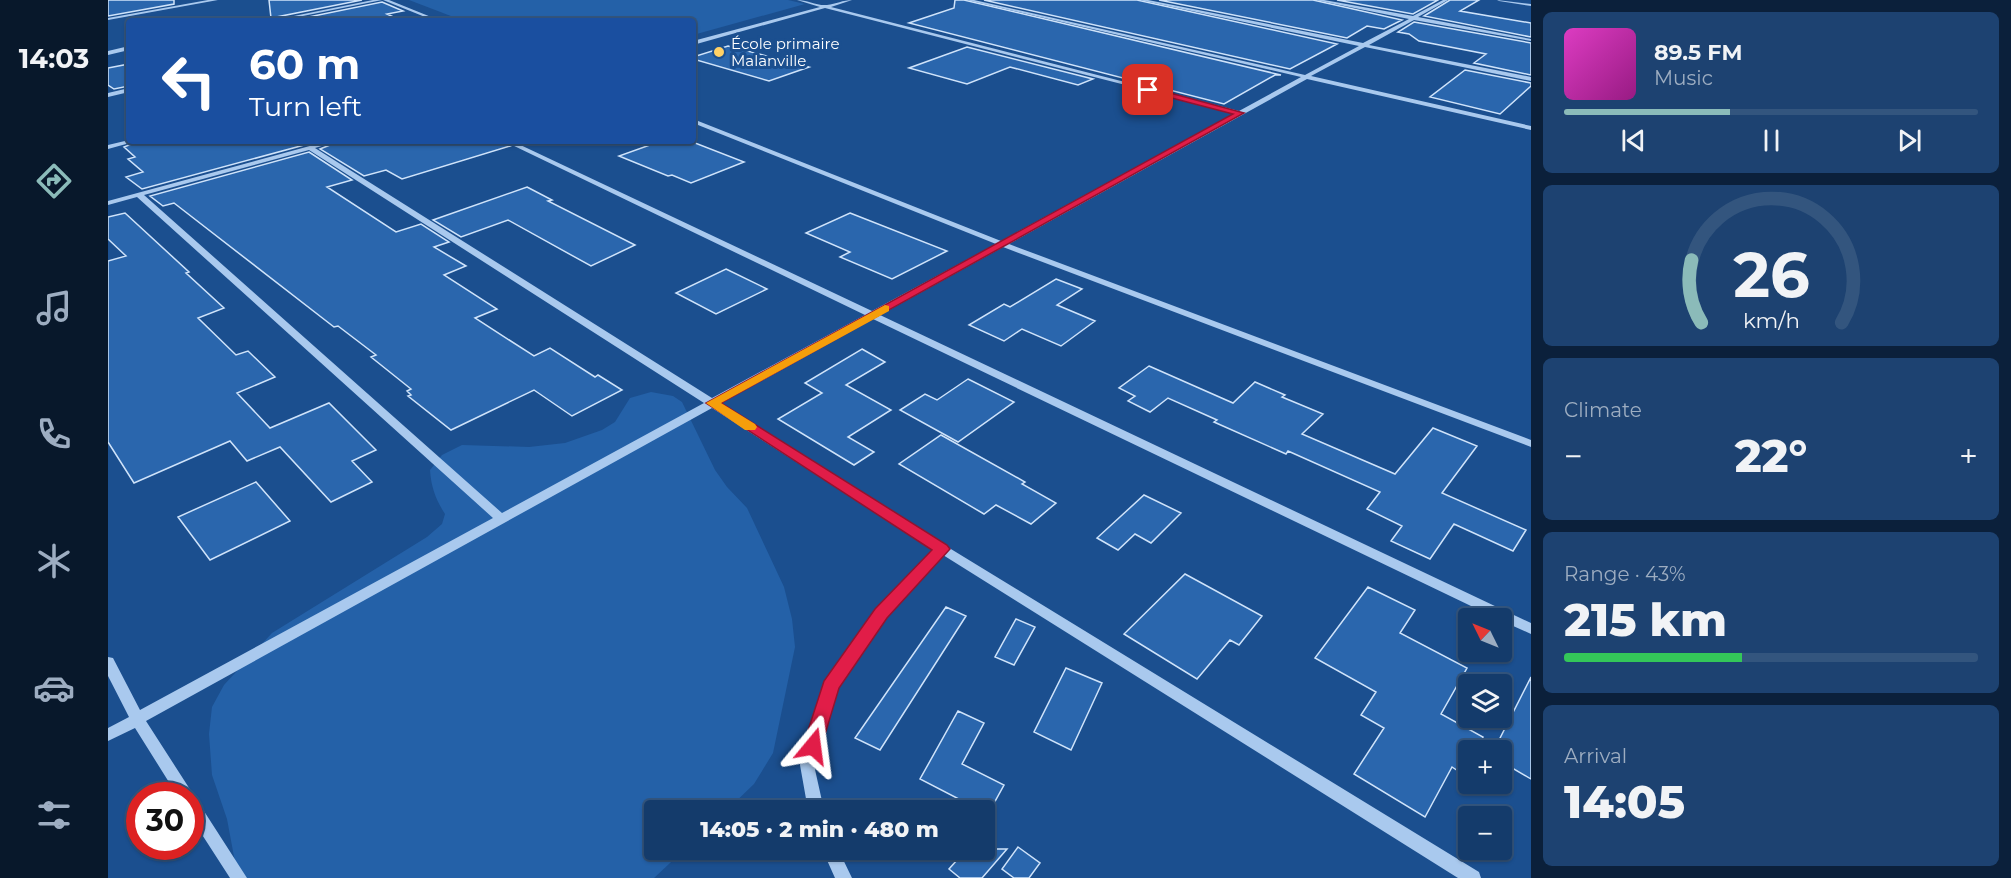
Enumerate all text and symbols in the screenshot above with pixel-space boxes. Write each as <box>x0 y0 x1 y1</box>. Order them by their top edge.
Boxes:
place label: École primaire Malanville <box>731 34 839 70</box>
text: 60 m <box>249 38 360 90</box>
text: 89.5 FM <box>1654 39 1742 66</box>
text: 14:03 <box>19 42 89 75</box>
icon: left <box>150 42 228 120</box>
marker: École primaire Malanville <box>712 45 726 59</box>
pin <box>1122 64 1173 115</box>
text: Music <box>1654 66 1713 90</box>
icon: arrive <box>1131 73 1164 106</box>
text: Turn left <box>249 90 362 123</box>
icon: previous <box>1617 124 1650 157</box>
icon: pause <box>1755 124 1788 157</box>
icon: next <box>1893 124 1926 157</box>
icon: directions <box>33 160 75 202</box>
text: 26 <box>1733 237 1809 313</box>
icon: music <box>33 287 75 329</box>
text: km/h <box>1742 307 1800 333</box>
text: Climate <box>1564 398 1642 422</box>
icon: phone <box>33 413 75 455</box>
text: 22° <box>1735 428 1807 483</box>
text: − <box>1564 436 1583 476</box>
text: + <box>1959 436 1978 476</box>
icon: climate <box>33 540 75 582</box>
text: Range · 43% <box>1564 562 1686 586</box>
text: 215 km <box>1564 592 1727 647</box>
north arrow <box>1458 608 1512 662</box>
map controls <box>1458 608 1512 860</box>
icon: car <box>33 667 75 709</box>
button: layers <box>1458 674 1512 728</box>
position arrow <box>781 714 845 778</box>
button: + <box>1458 740 1512 794</box>
text: Arrival <box>1564 744 1627 768</box>
text: 14:05 <box>1564 774 1685 829</box>
speed limit sign: 30 <box>126 782 204 860</box>
icon: filters <box>33 794 75 836</box>
button: − <box>1458 806 1512 860</box>
text: 14:05 · 2 min · 480 m <box>700 816 939 843</box>

